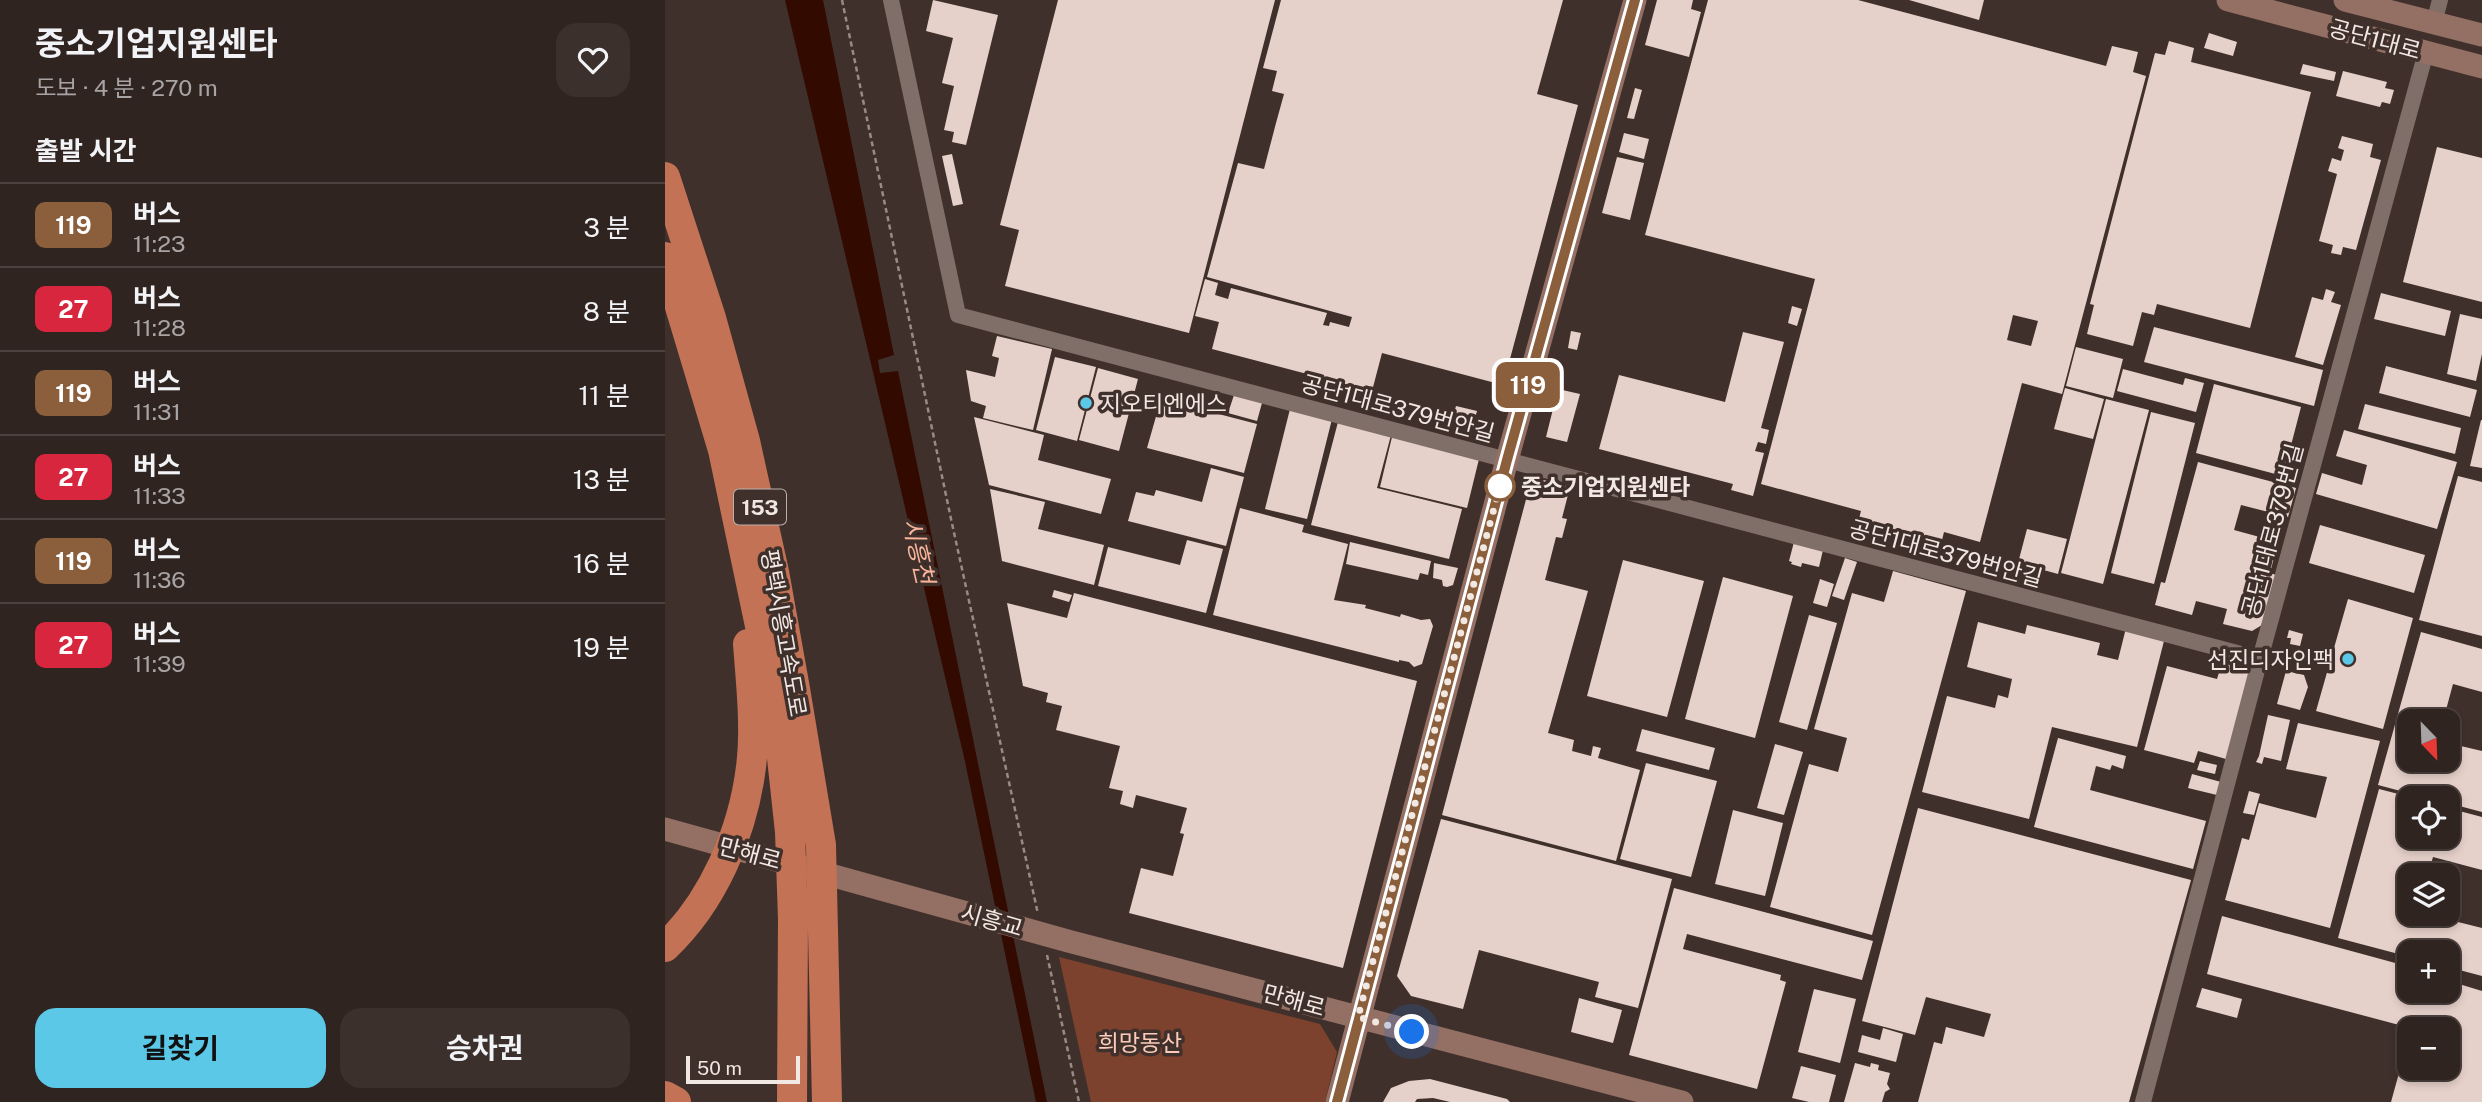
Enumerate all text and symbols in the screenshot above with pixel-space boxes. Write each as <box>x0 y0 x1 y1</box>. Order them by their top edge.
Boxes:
street label: 공단1대로 <box>2326 14 2424 64</box>
button: heart <box>556 23 630 97</box>
text: 중소기업지원센타 <box>35 24 278 62</box>
text: 도보 · 4 분 · 270 m <box>35 74 218 101</box>
text: 출발 시간 <box>35 135 137 166</box>
text: 버스 <box>133 198 181 229</box>
text: 119 <box>55 211 92 239</box>
text: 3 분 <box>583 212 630 243</box>
text: 11:23 <box>133 230 186 257</box>
text: 버스 <box>133 282 181 313</box>
text: 27 <box>58 295 89 323</box>
text: 8 분 <box>583 296 630 327</box>
text: 11:28 <box>133 314 186 341</box>
line badge: 119 <box>1488 362 1568 408</box>
text: 버스 <box>133 366 181 397</box>
street label: 공단1대로379번안길 <box>1298 369 1498 447</box>
text: 119 <box>1510 371 1546 399</box>
text: 119 <box>55 379 92 407</box>
text: 11 분 <box>579 380 630 411</box>
place label: 지오티엔에스 <box>1100 390 1227 417</box>
marker: 지오티엔에스 <box>1078 395 1094 411</box>
text: 11:31 <box>133 398 181 425</box>
street label: 공단1대로379번길 <box>2236 440 2308 620</box>
text: 버스 <box>133 450 181 481</box>
text: 27 <box>58 463 89 491</box>
text: 13 분 <box>573 464 630 495</box>
marker: 중소기업지원센타 <box>1485 471 1515 501</box>
place label: 중소기업지원센타 <box>1521 473 1690 500</box>
text: 11:33 <box>133 482 186 509</box>
road number: 153 <box>734 490 786 524</box>
street label: 공단1대로379번안길 <box>1846 514 2046 592</box>
water label: 시흥천 <box>898 516 941 589</box>
text: 버스 <box>133 534 181 565</box>
text: 119 <box>55 547 92 575</box>
street label: 평택시흥고속도로 <box>756 547 812 719</box>
text: 16 분 <box>573 548 630 579</box>
text: 11:36 <box>133 566 186 593</box>
text: 버스 <box>133 618 181 649</box>
text: 27 <box>58 631 89 659</box>
text: 19 분 <box>573 632 630 663</box>
place label: 선진디자인팩 <box>2207 646 2334 673</box>
text: 11:39 <box>133 650 186 677</box>
marker: 선진디자인팩 <box>2340 651 2356 667</box>
north arrow <box>2397 709 2461 772</box>
map controls <box>2397 709 2460 1080</box>
button: locate <box>2397 786 2460 849</box>
street label: 만해로 <box>716 832 784 874</box>
button: layers <box>2397 863 2460 926</box>
street label: 시흥교 <box>958 898 1026 942</box>
button: + <box>2397 940 2460 1003</box>
street label: 만해로 <box>1260 979 1328 1021</box>
button: 길찾기 <box>35 1008 326 1088</box>
button: 승차권 <box>340 1008 630 1088</box>
your location <box>1394 1014 1429 1049</box>
button: − <box>2397 1017 2460 1080</box>
park label: 희망동산 <box>1098 1029 1182 1056</box>
scale bar <box>686 1053 800 1085</box>
text: 50 m <box>697 1057 742 1079</box>

